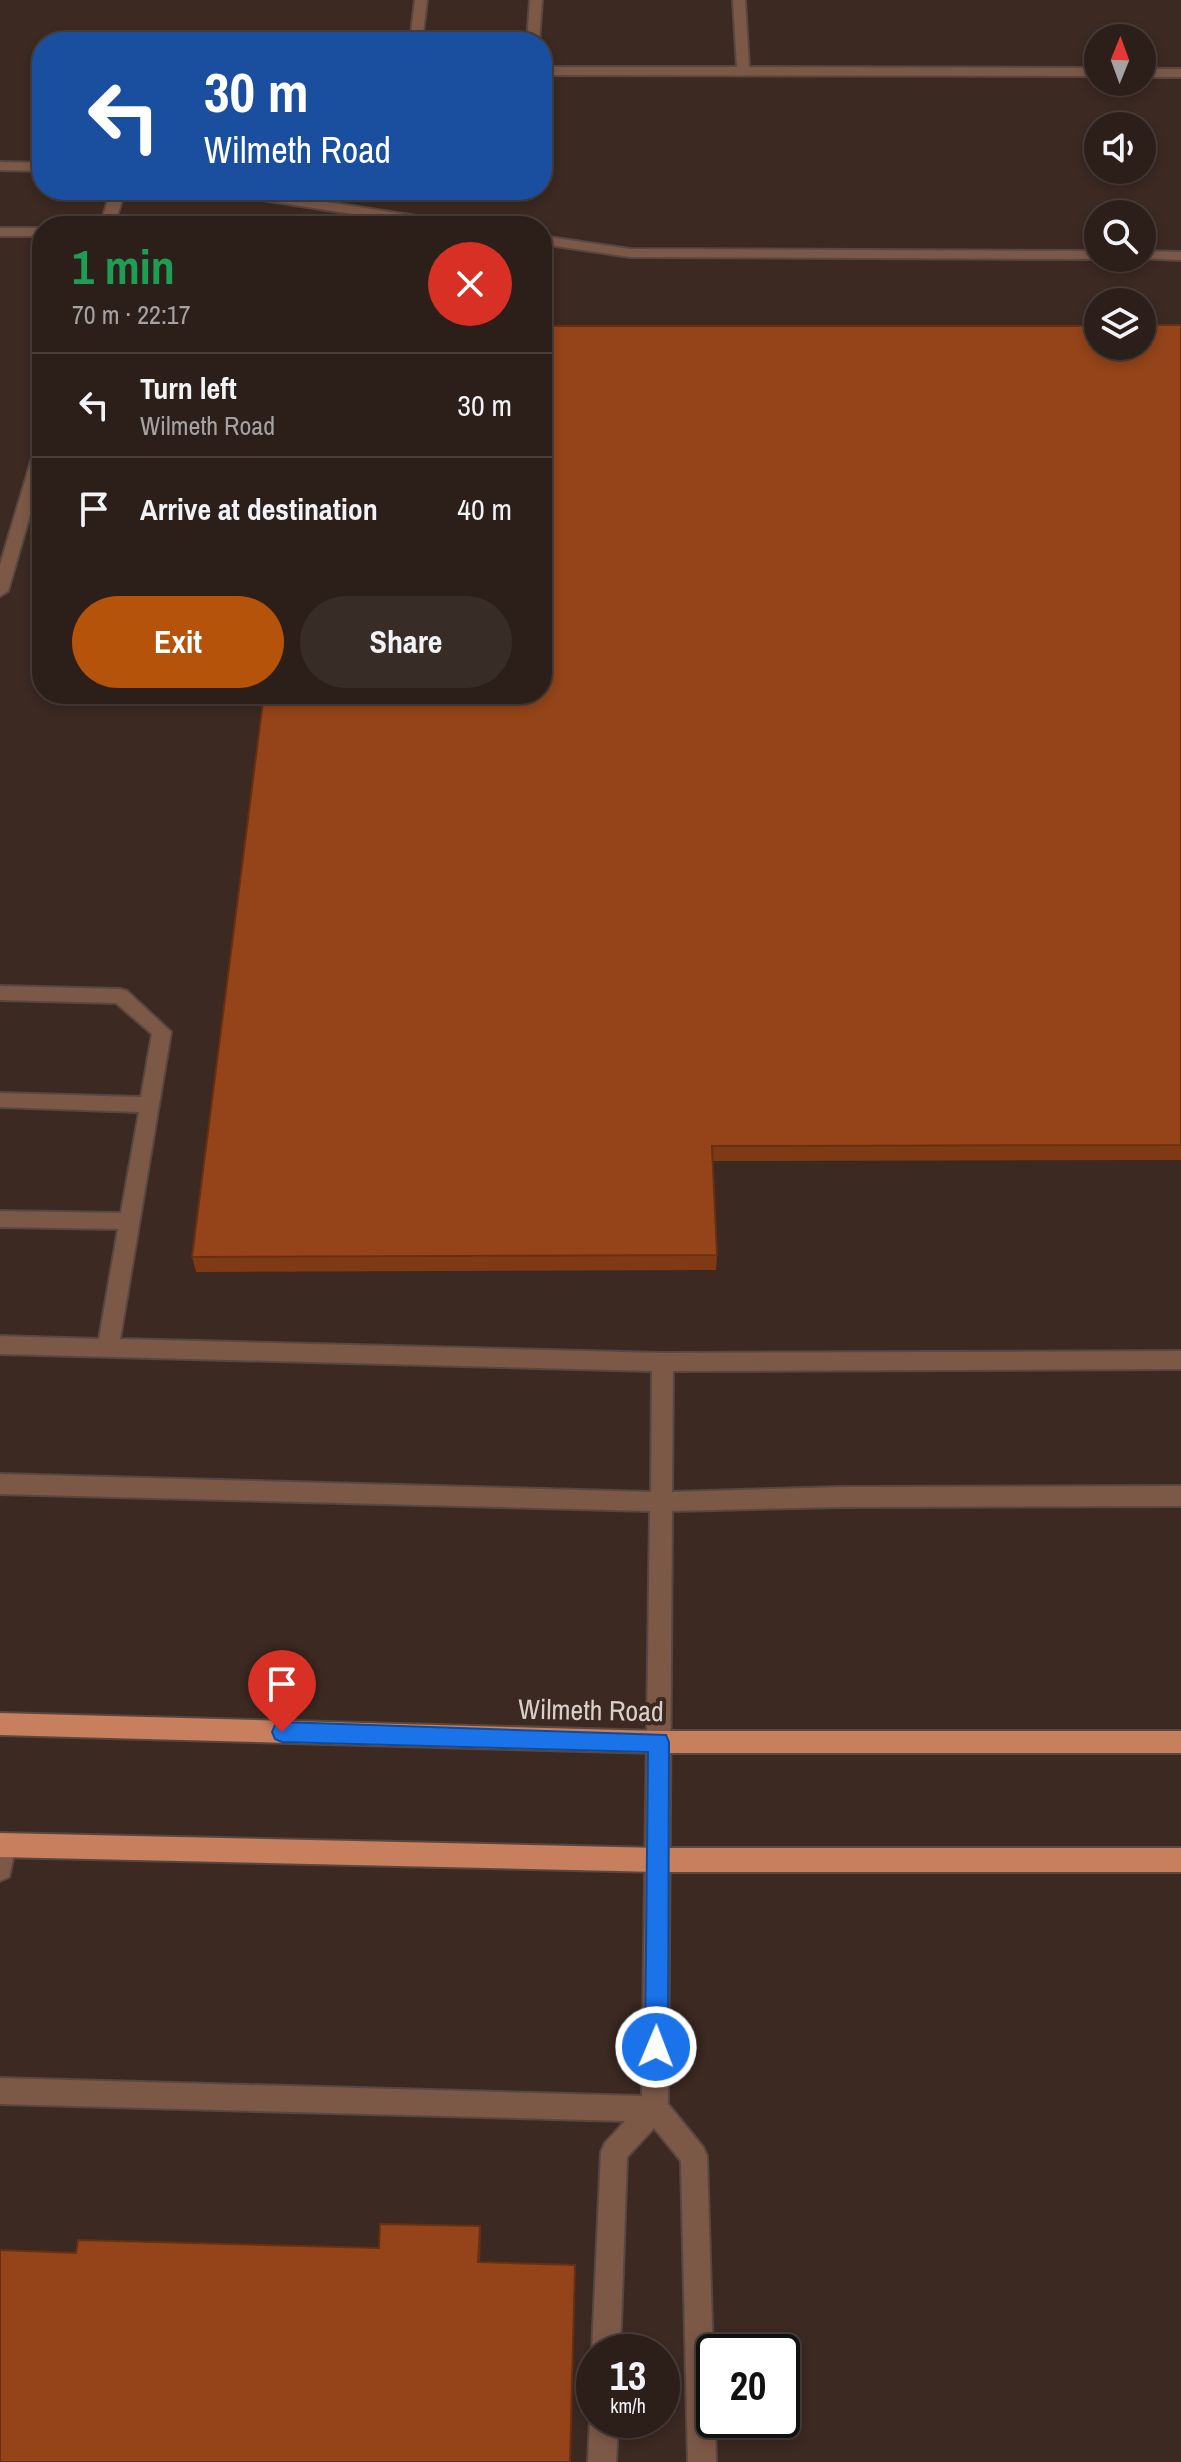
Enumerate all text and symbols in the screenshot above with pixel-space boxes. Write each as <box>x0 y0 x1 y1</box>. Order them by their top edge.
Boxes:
north arrow <box>1084 24 1156 96</box>
map controls <box>1084 24 1156 360</box>
text: 30 m <box>204 54 309 129</box>
icon: left <box>72 64 176 168</box>
button: sound <box>1084 112 1156 184</box>
text: Wilmeth Road <box>204 126 391 174</box>
button: search <box>1084 200 1156 272</box>
text: 1 min <box>72 234 175 299</box>
button: close <box>428 242 512 326</box>
button: layers <box>1084 288 1156 360</box>
text: 70 m · 22:17 <box>72 297 191 332</box>
text: Turn left <box>140 368 237 408</box>
icon: left <box>72 383 116 427</box>
text: 30 m <box>457 385 512 425</box>
text: Wilmeth Road <box>140 408 275 443</box>
icon: arrive <box>72 487 116 531</box>
text: Arrive at destination <box>140 489 378 529</box>
text: 40 m <box>457 489 512 529</box>
button: Exit <box>72 596 284 688</box>
button: Share <box>300 596 512 688</box>
pin <box>248 1650 316 1732</box>
icon: arrive <box>260 1662 304 1706</box>
street label: Wilmeth Road <box>518 1690 664 1730</box>
position arrow <box>614 2005 698 2089</box>
speed limit sign: 20 <box>696 2334 800 2438</box>
text: 13 <box>610 2349 646 2402</box>
text: km/h <box>610 2392 646 2419</box>

